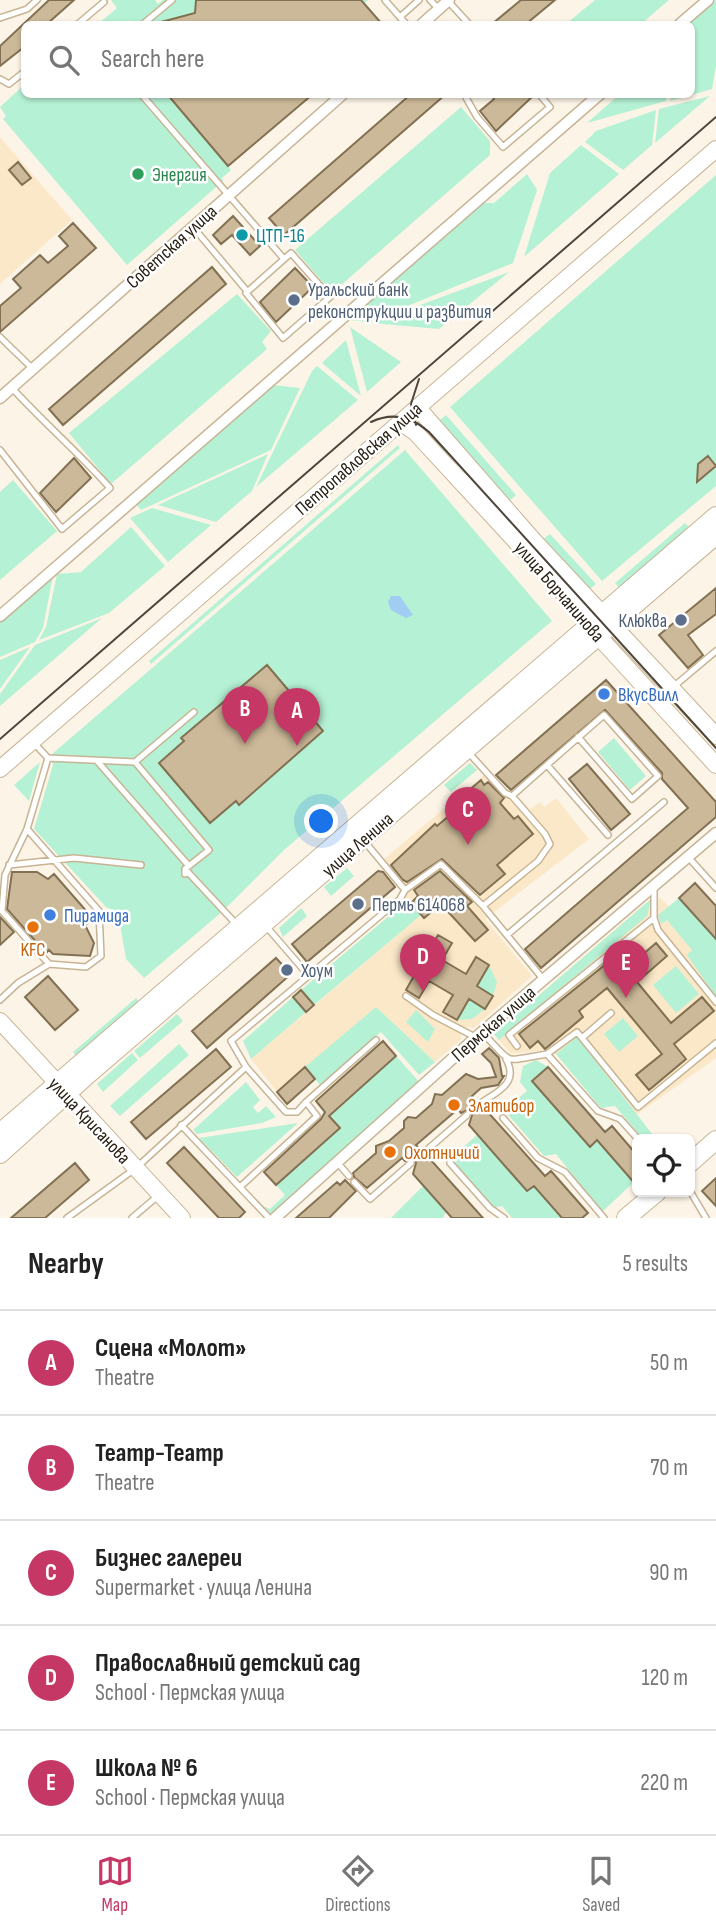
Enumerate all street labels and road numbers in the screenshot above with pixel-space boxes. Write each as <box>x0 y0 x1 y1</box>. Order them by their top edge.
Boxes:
street label: Советская улица <box>122 200 222 294</box>
street label: Петропавловская улица <box>291 398 427 520</box>
street label: улица Борчанинова <box>509 537 609 647</box>
street label: улица Ленина <box>318 808 398 882</box>
street label: Пермская улица <box>447 981 541 1067</box>
street label: улица Крисанова <box>43 1073 135 1169</box>

